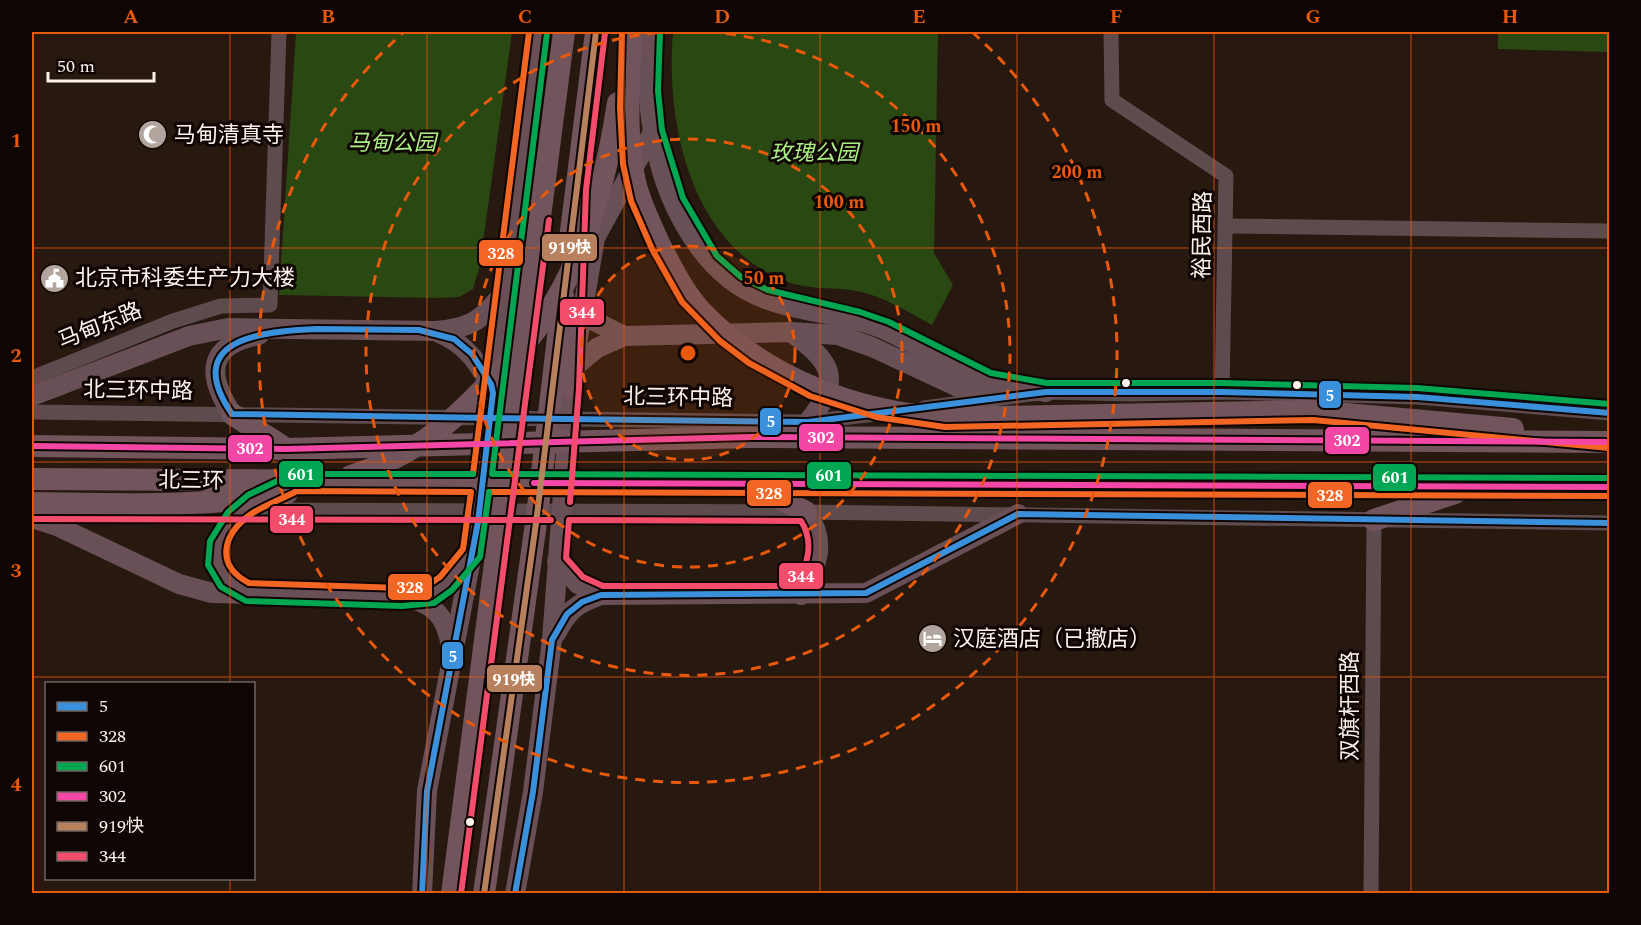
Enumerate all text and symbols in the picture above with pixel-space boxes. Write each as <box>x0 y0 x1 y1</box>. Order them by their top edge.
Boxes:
text: A <box>123 2 139 32</box>
text: B <box>321 2 335 32</box>
text: C <box>518 2 532 32</box>
text: D <box>714 2 730 32</box>
text: E <box>912 2 926 32</box>
text: F <box>1110 2 1122 32</box>
text: G <box>1305 2 1321 32</box>
text: H <box>1502 2 1518 32</box>
scale bar <box>48 45 154 83</box>
text: 50 m <box>57 53 95 80</box>
text: 150 m <box>890 113 942 140</box>
mosque icon: 马甸清真寺 <box>137 119 169 151</box>
place label: 马甸清真寺 <box>174 119 284 152</box>
text: 1 <box>10 126 22 156</box>
park label: 马甸公园 <box>348 127 439 160</box>
park label: 玫瑰公园 <box>770 137 861 170</box>
text: 200 m <box>1051 159 1103 186</box>
text: 100 m <box>813 189 865 216</box>
street label: 裕民西路 <box>1186 191 1220 279</box>
line badge: 919快 <box>541 233 598 262</box>
text: 919快 <box>549 236 591 260</box>
line badge: 328 <box>478 239 524 267</box>
text: 328 <box>488 242 514 266</box>
public building icon: 北京市科委生产力大楼 <box>38 262 70 294</box>
place label: 北京市科委生产力大楼 <box>75 262 295 295</box>
text: 50 m <box>744 265 784 292</box>
street label: 马甸东路 <box>53 294 147 358</box>
line badge: 344 <box>559 298 605 326</box>
text: 344 <box>569 301 595 325</box>
text: 2 <box>10 341 22 371</box>
centre of rings <box>678 343 698 363</box>
street label: 北三环中路 <box>83 374 193 408</box>
unlabelled marker <box>1120 377 1132 389</box>
unlabelled marker <box>1291 379 1303 391</box>
line badge: 5 <box>1318 380 1342 409</box>
street label: 北三环中路 <box>623 381 733 415</box>
text: 5 <box>1326 384 1334 408</box>
line badge: 5 <box>759 407 782 436</box>
text: 5 <box>767 410 775 434</box>
line badge: 302 <box>798 423 844 452</box>
text: 302 <box>808 426 834 450</box>
line badge: 302 <box>1324 426 1370 455</box>
text: 302 <box>1334 429 1360 453</box>
line badge: 302 <box>227 434 273 463</box>
text: 302 <box>237 437 263 461</box>
line badge: 601 <box>278 460 324 488</box>
line badge: 601 <box>806 461 852 490</box>
text: 601 <box>288 463 314 487</box>
line badge: 601 <box>1372 463 1417 492</box>
street label: 北三环 <box>158 464 224 498</box>
text: 601 <box>816 464 842 488</box>
text: 601 <box>1382 466 1408 490</box>
line badge: 328 <box>746 479 792 507</box>
line badge: 328 <box>1307 481 1353 509</box>
text: 328 <box>756 482 782 506</box>
text: 328 <box>1317 484 1343 508</box>
line badge: 344 <box>269 505 314 534</box>
text: 344 <box>279 508 305 532</box>
text: 3 <box>10 556 22 586</box>
line badge: 344 <box>778 562 824 590</box>
text: 344 <box>788 565 814 589</box>
line badge: 328 <box>387 573 433 601</box>
text: 328 <box>397 576 423 600</box>
hotel icon: 汉庭酒店（已撤店） <box>916 623 948 655</box>
place label: 汉庭酒店（已撤店） <box>953 623 1151 656</box>
line badge: 5 <box>441 641 464 670</box>
text: 5 <box>449 645 457 669</box>
street label: 双旗杆西路 <box>1334 651 1367 761</box>
line badge: 919快 <box>486 664 543 693</box>
text: 919快 <box>493 668 535 692</box>
legend <box>45 682 255 880</box>
text: 5 <box>99 693 108 720</box>
text: 328 <box>99 723 126 750</box>
text: 601 <box>99 753 126 780</box>
text: 4 <box>10 770 22 800</box>
text: 302 <box>99 783 126 810</box>
text: 919快 <box>99 813 144 840</box>
unlabelled marker <box>464 816 476 828</box>
text: 344 <box>99 843 126 870</box>

